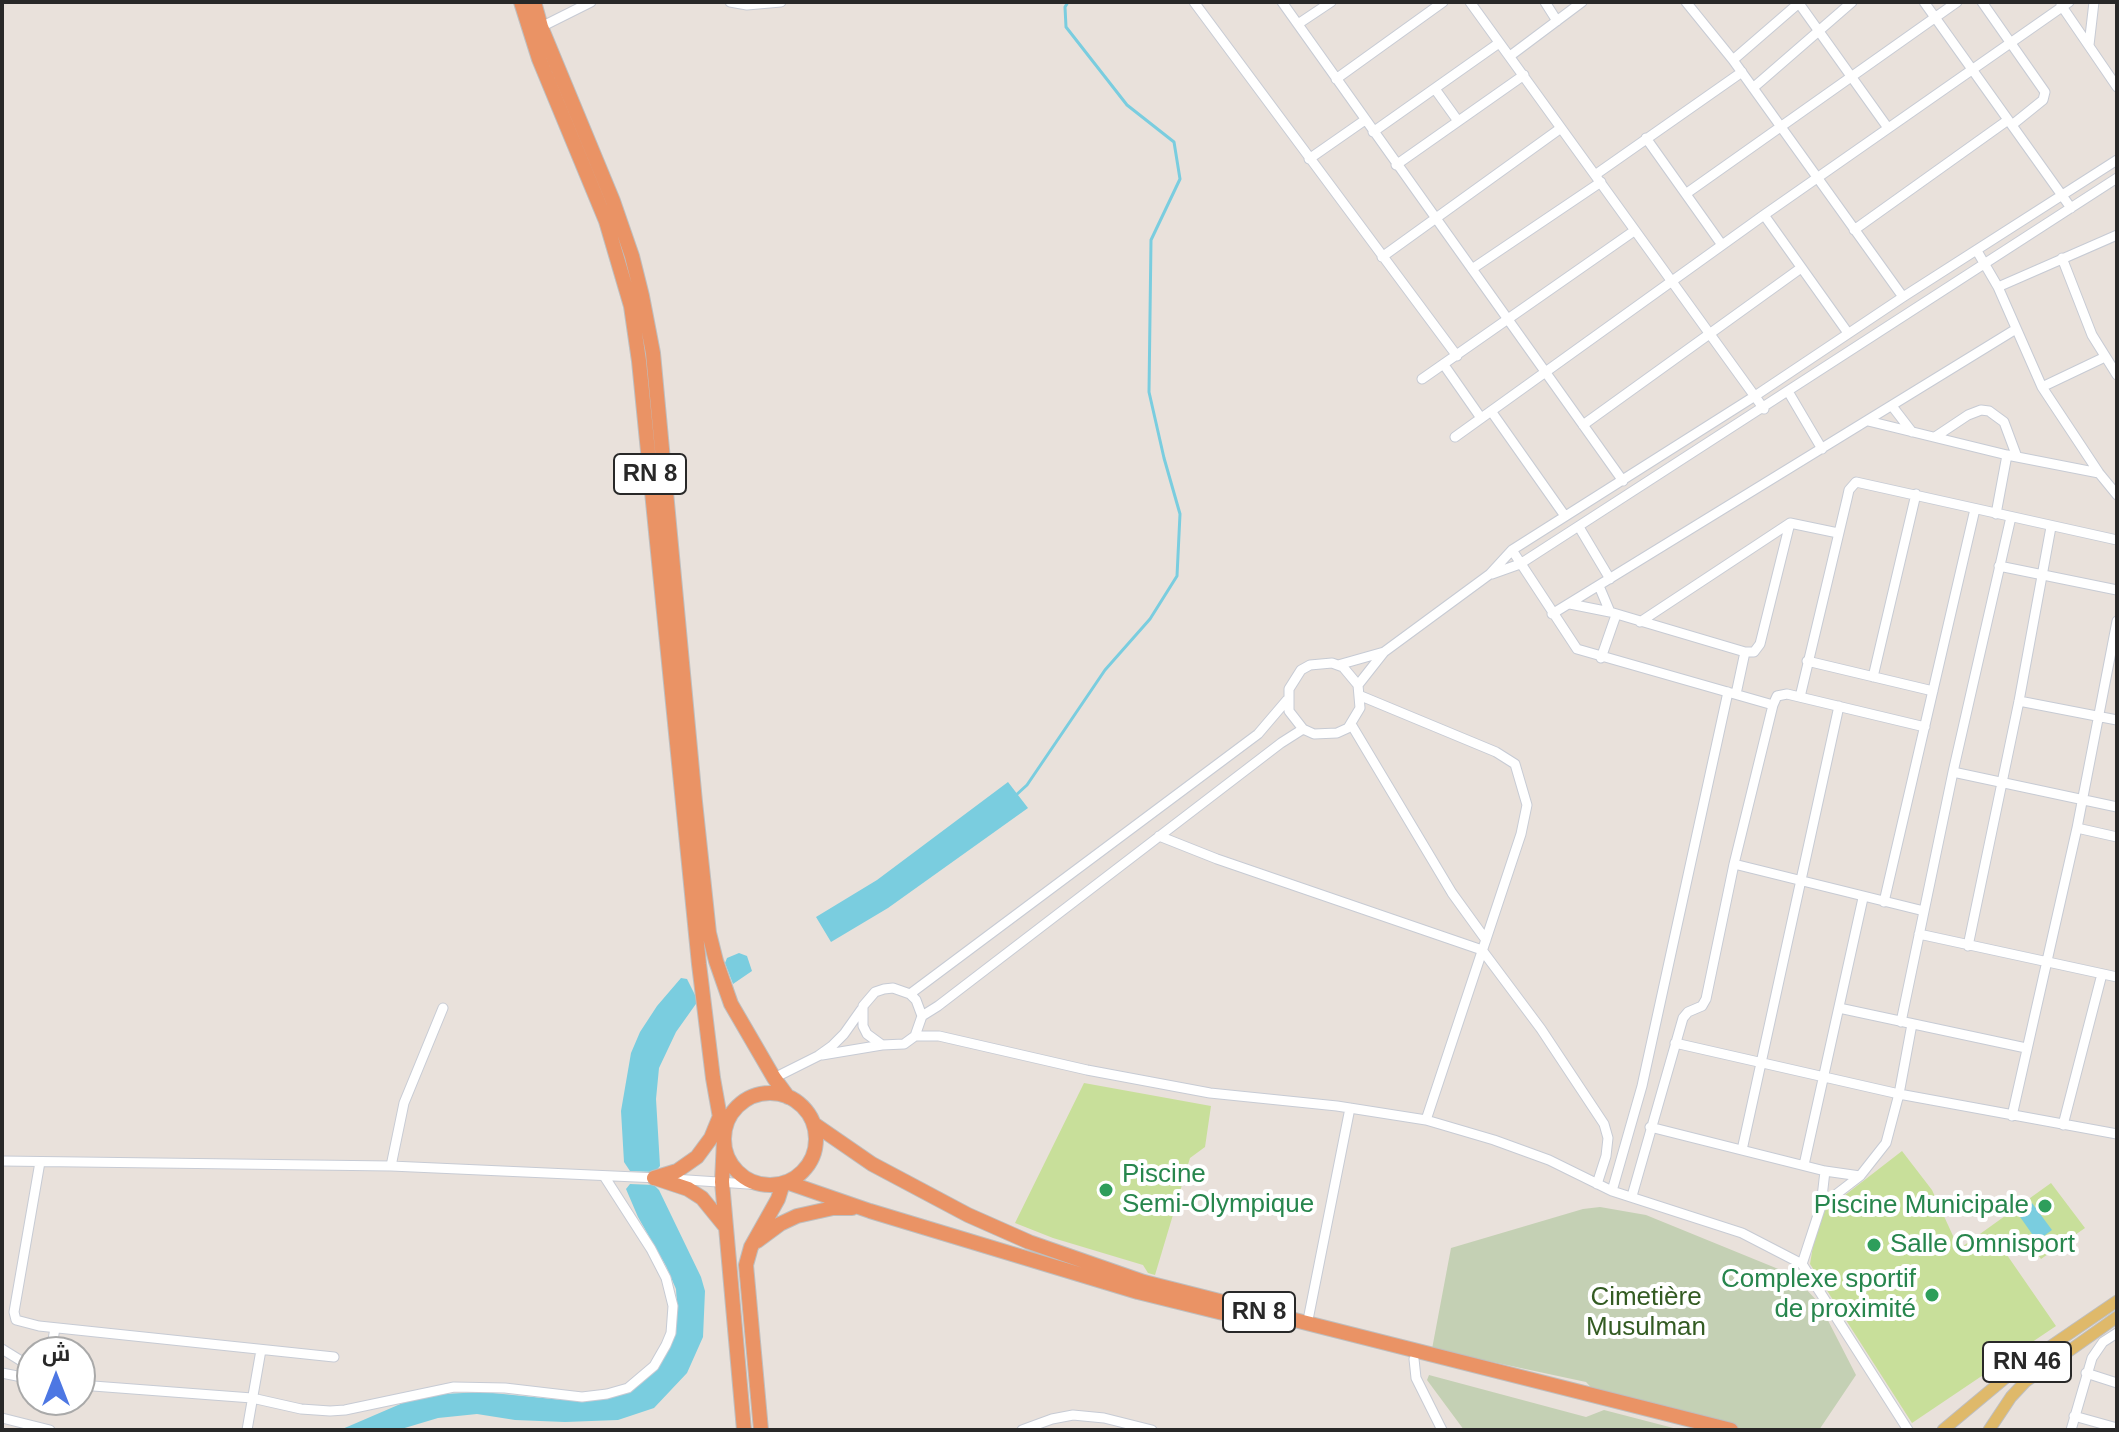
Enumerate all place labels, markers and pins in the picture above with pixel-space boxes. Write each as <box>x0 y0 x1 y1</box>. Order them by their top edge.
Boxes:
place label: Piscine Semi-Olympique <box>1122 1159 1314 1220</box>
marker: Piscine Semi-Olympique <box>1097 1181 1115 1199</box>
place label: Piscine Municipale <box>1814 1190 2029 1222</box>
marker: Piscine Municipale <box>2036 1197 2054 1215</box>
place label: Salle Omnisport <box>1890 1229 2075 1261</box>
marker: Salle Omnisport <box>1865 1236 1883 1254</box>
place label: Complexe sportif de proximité <box>1721 1264 1916 1326</box>
marker: Complexe sportif de proximité <box>1923 1286 1941 1304</box>

